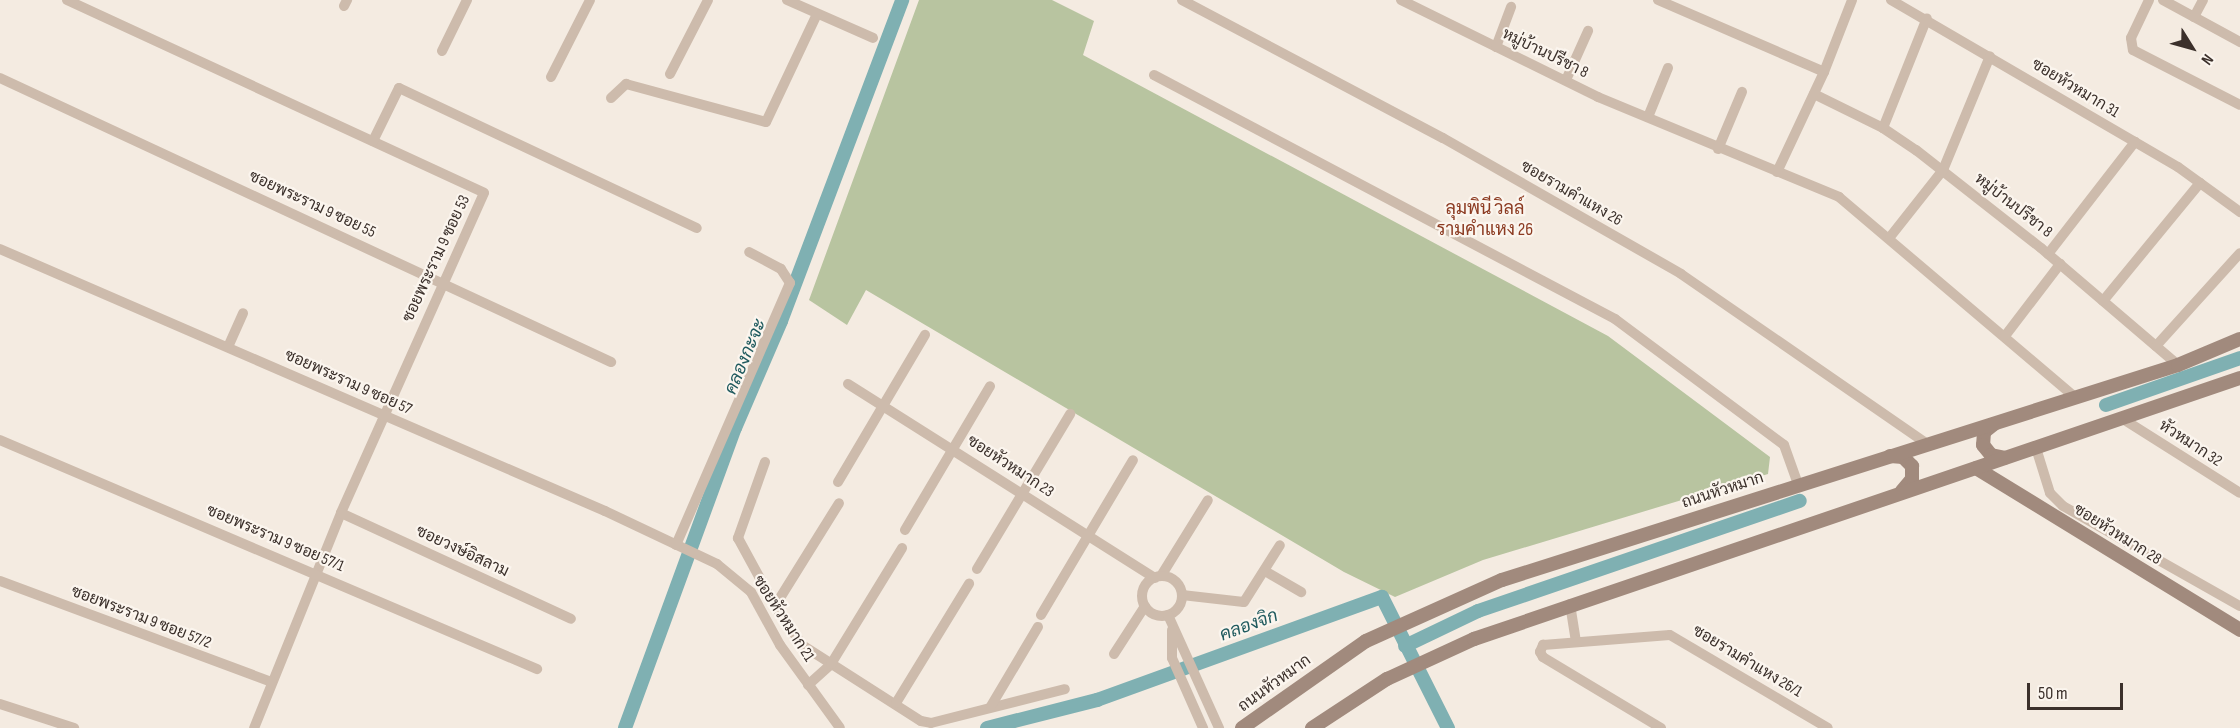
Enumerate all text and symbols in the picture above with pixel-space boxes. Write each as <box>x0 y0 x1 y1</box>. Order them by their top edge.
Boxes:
north arrow <box>2162 18 2222 78</box>
street label: หมู่บ้านปรีชา 8 <box>1499 25 1591 83</box>
text: N <box>2197 50 2217 68</box>
street label: ซอยหัวหมาก 31 <box>2028 55 2122 123</box>
street label: ซอยรามคำแหง 26 <box>1517 157 1625 231</box>
street label: ซอยพระราม 9 ซอย 55 <box>246 167 378 243</box>
street label: หมู่บ้านปรีชา 8 <box>1970 170 2056 242</box>
street label: ซอยพระราม 9 ซอย 53 <box>399 193 475 325</box>
district label: ลุมพินี วิลล์ รามคำแหง 26 <box>1437 199 1533 242</box>
water label: คลองกะจะ <box>721 316 771 398</box>
street label: ซอยพระราม 9 ซอย 57 <box>281 346 415 420</box>
street label: หัวหมาก 32 <box>2155 417 2225 471</box>
street label: ซอยหัวหมาก 23 <box>963 432 1057 502</box>
street label: ถนนหัวหมาก <box>1680 469 1766 513</box>
street label: ซอยหัวหมาก 28 <box>2070 500 2164 570</box>
street label: ซอยพระราม 9 ซอย 57/1 <box>203 501 347 577</box>
street label: ซอยวงษ์อิสลาม <box>413 522 511 582</box>
street label: ซอยหัวหมาก 21 <box>748 572 818 666</box>
street label: ซอยพระราม 9 ซอย 57/2 <box>68 582 214 654</box>
water label: คลองจิก <box>1217 606 1281 646</box>
street label: ซอยรามคำแหง 26/1 <box>1689 622 1805 702</box>
street label: ถนนหัวหมาก <box>1235 651 1315 717</box>
scale bar <box>2030 671 2126 709</box>
text: 50 m <box>2038 683 2068 704</box>

